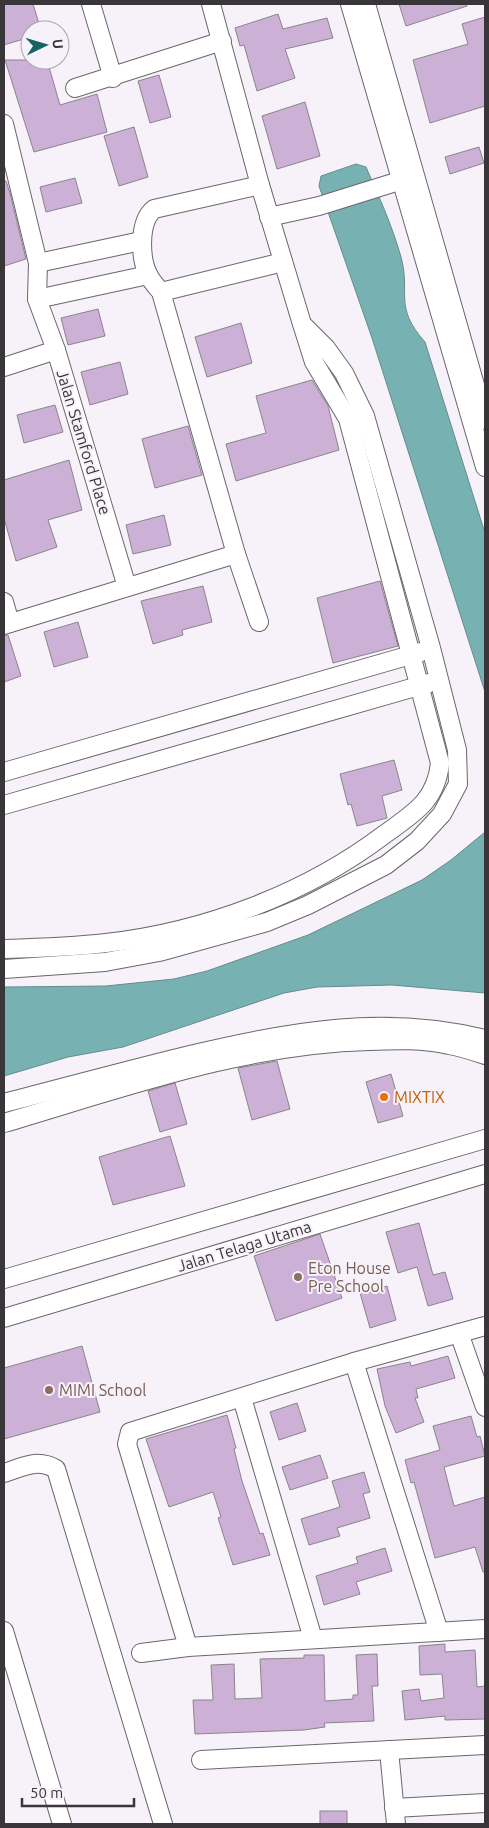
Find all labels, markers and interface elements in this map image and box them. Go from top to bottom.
north arrow [20,20,70,70]
text: U [50,38,66,49]
street label: Jalan Stamford Place [53,367,115,517]
place label: MIXTIX [394,1088,445,1106]
marker: MIXTIX [378,1091,390,1103]
street label: Jalan Telaga Utama [175,1217,313,1275]
place label: Eton House Pre School [308,1259,391,1295]
marker: Eton House Pre School [292,1271,304,1283]
place label: MIMI School [59,1381,147,1399]
marker: MIMI School [43,1384,55,1396]
scale bar [22,1776,135,1808]
text: 50 m [30,1784,63,1801]

